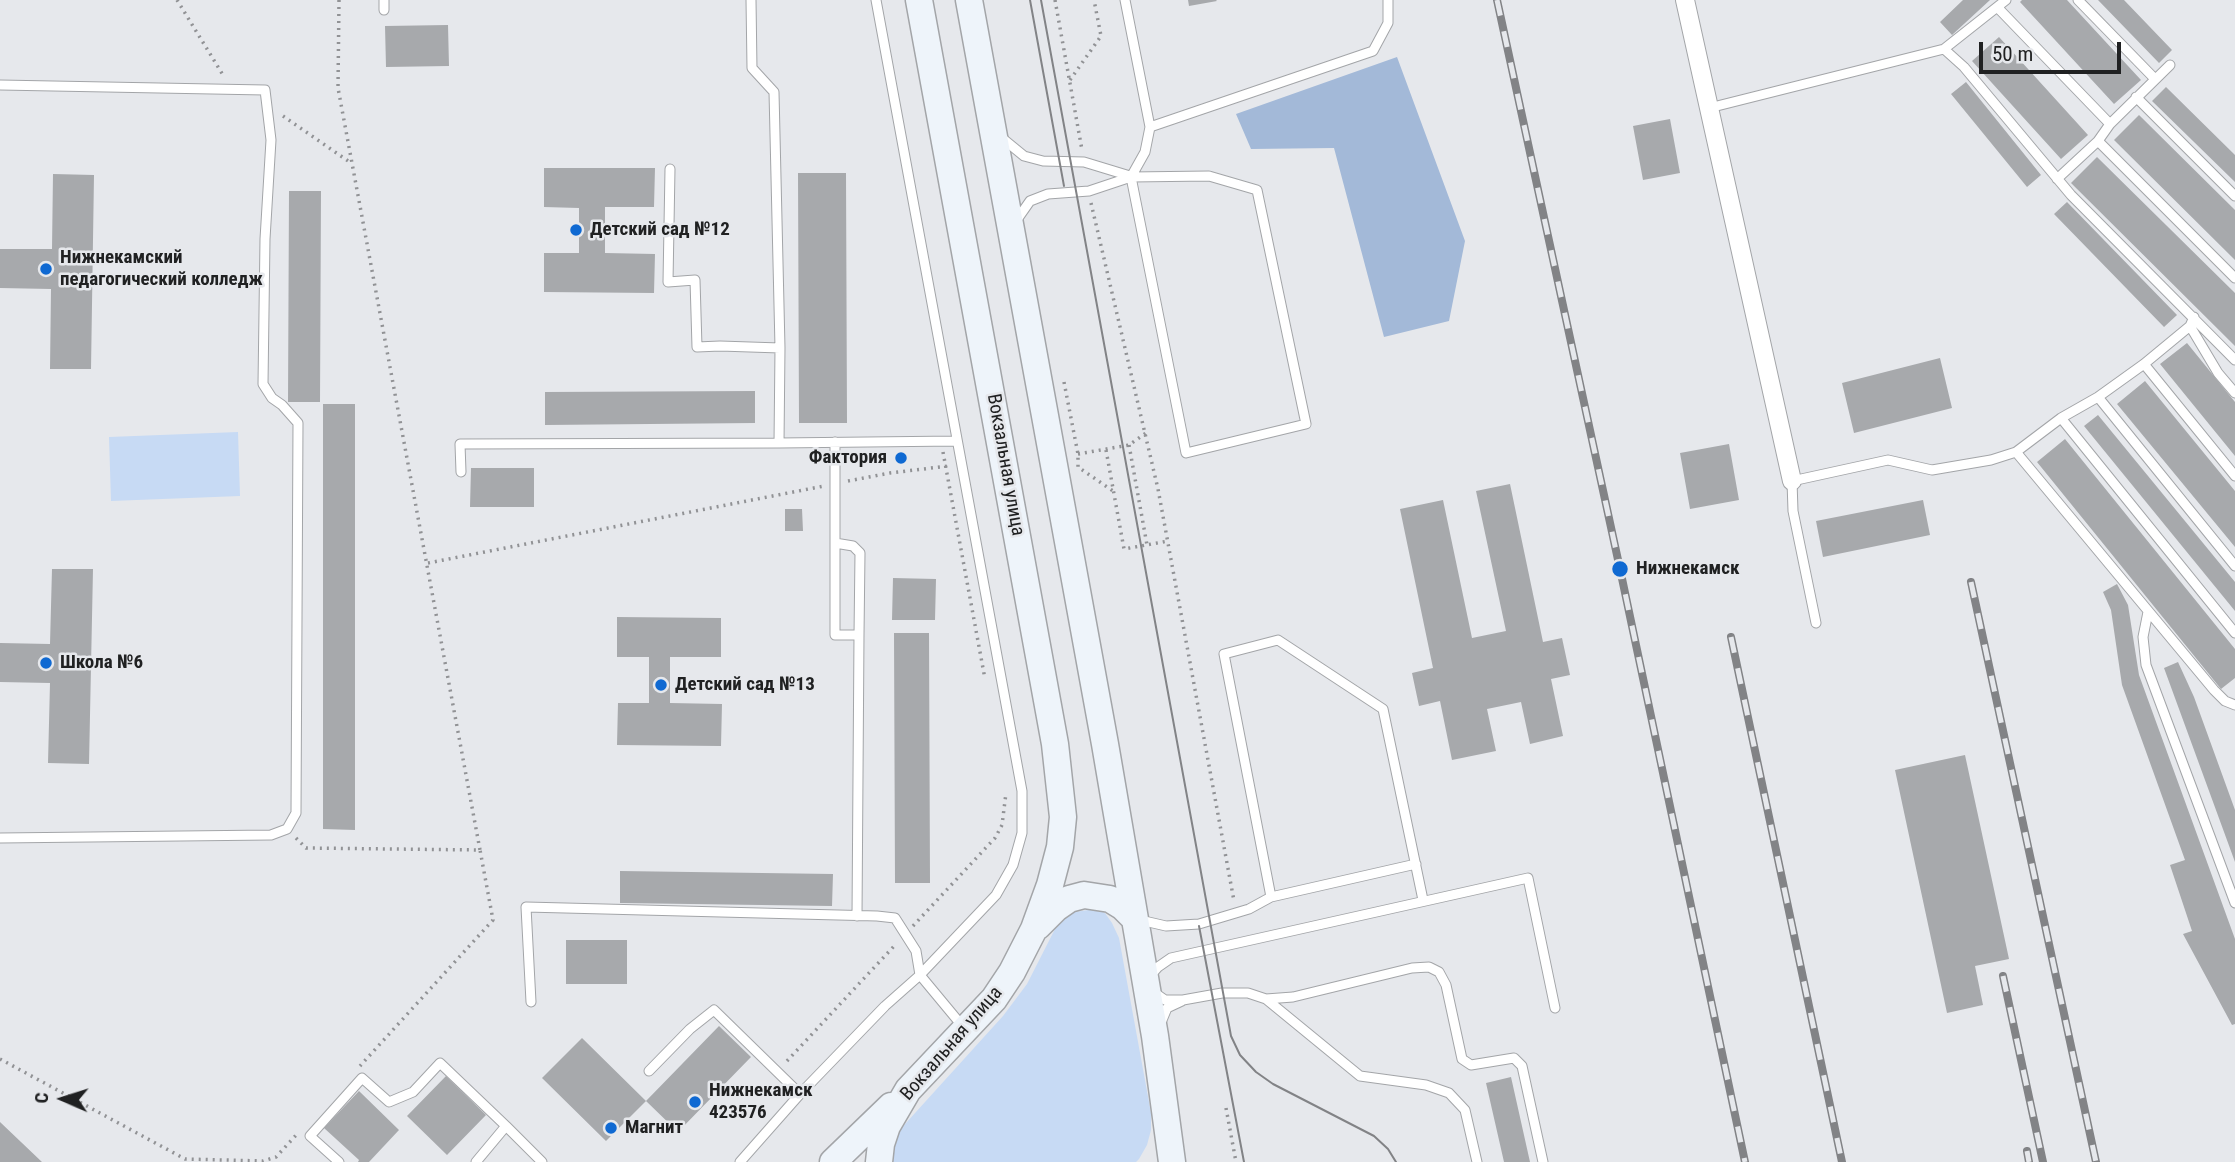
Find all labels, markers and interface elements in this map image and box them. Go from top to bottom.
scale bar [1983,28,2125,72]
text: 50 m [1992,42,2033,66]
place label: Детский сад №12 [590,219,730,241]
marker: Детский сад №12 [568,222,584,238]
place label: Нижнекамский педагогический колледж [60,247,263,291]
marker: Нижнекамский педагогический колледж [38,261,54,277]
street label: Вокзальная улица [981,392,1029,538]
place label: Фактория [809,447,887,469]
marker: Фактория [893,450,909,466]
place label: Нижнекамск [1636,558,1739,580]
marker: Нижнекамск [1610,559,1630,579]
place label: Школа №6 [60,652,143,674]
marker: Школа №6 [38,655,54,671]
place label: Детский сад №13 [675,674,815,696]
marker: Детский сад №13 [653,677,669,693]
street label: Вокзальная улица [896,982,1008,1106]
north arrow [28,1064,98,1134]
place label: Нижнекамск 423576 [709,1080,812,1124]
text: С [30,1092,53,1104]
marker: Нижнекамск 423576 [687,1094,703,1110]
place label: Магнит [625,1117,683,1139]
marker: Магнит [603,1120,619,1136]

